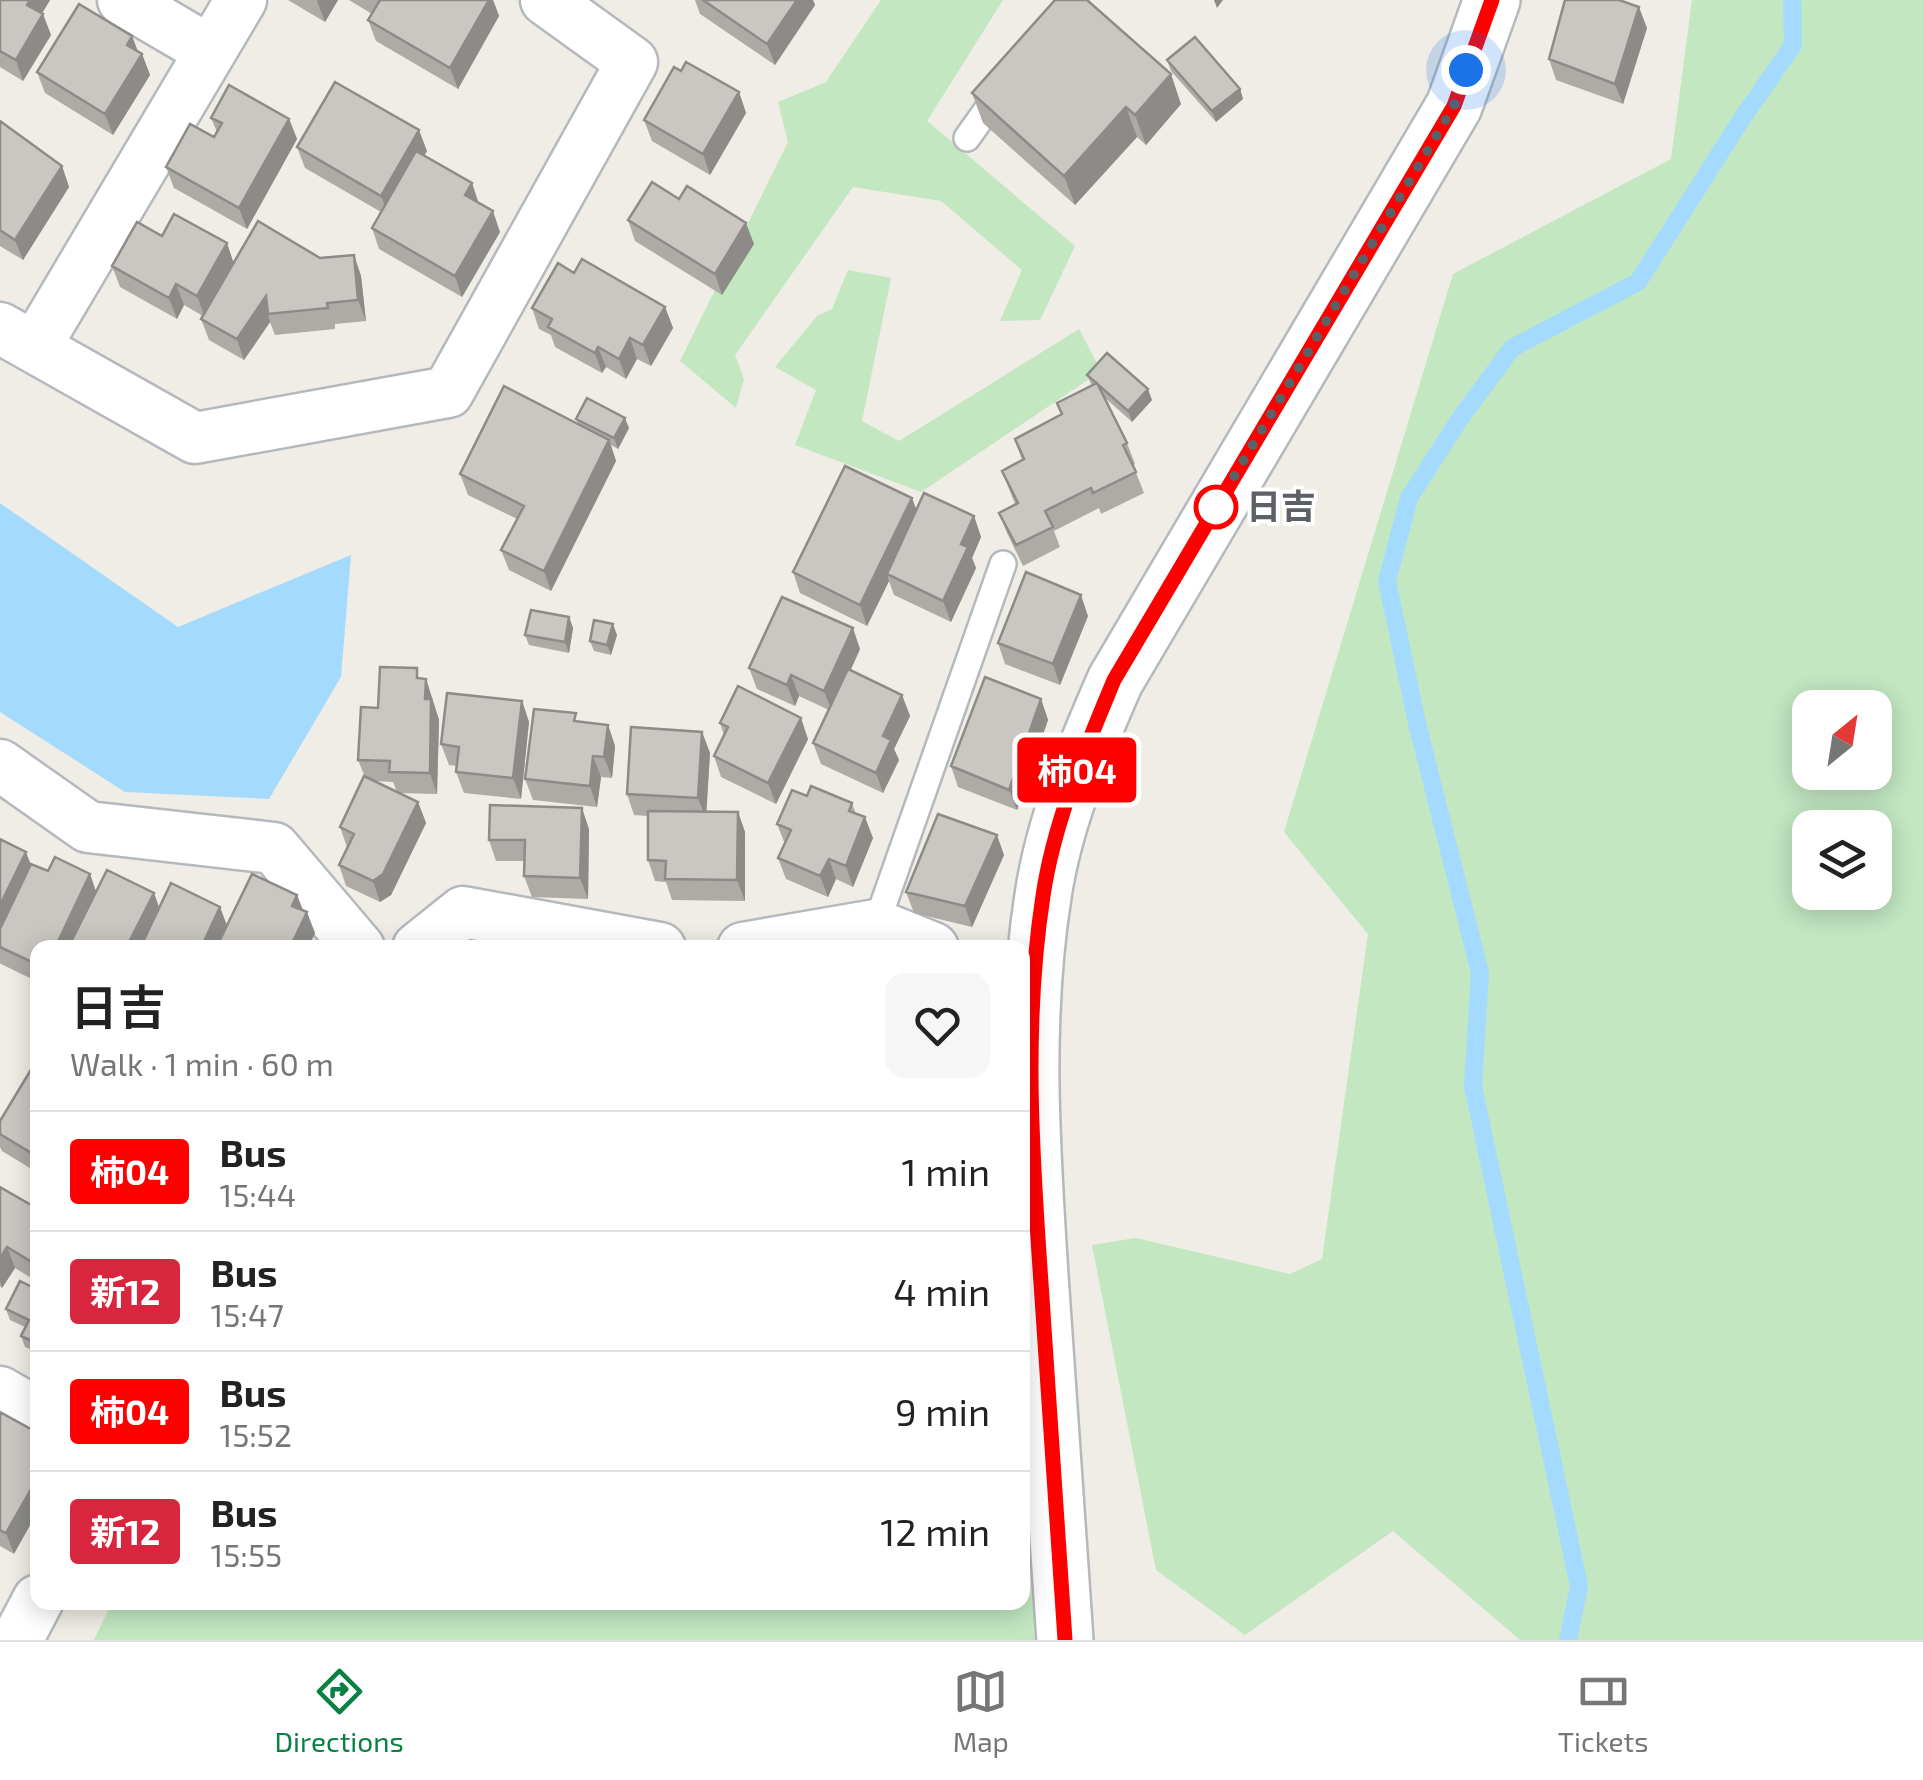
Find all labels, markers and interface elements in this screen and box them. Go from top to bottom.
your location [1441,45,1491,95]
place label: 日吉 [1246,484,1316,526]
marker: 日吉 [1195,486,1237,528]
north arrow [1792,690,1892,790]
map controls [1792,690,1892,910]
line badge: 柿04 [1020,738,1134,802]
text: 柿04 [1037,749,1117,791]
button: layers [1792,810,1892,910]
button: heart [885,973,990,1078]
text: 日吉 [70,977,166,1035]
text: Walk · 1 min · 60 m [70,1044,334,1082]
text: Bus [219,1129,286,1175]
text: 1 min [902,1148,990,1194]
text: 柿04 [90,1150,169,1192]
text: 15:44 [219,1175,296,1213]
text: Bus [210,1249,278,1295]
text: 4 min [893,1268,990,1314]
text: 新12 [90,1270,160,1312]
text: 15:47 [210,1295,284,1333]
text: Bus [219,1369,286,1415]
text: 9 min [895,1388,990,1434]
text: 柿04 [90,1390,169,1432]
text: 15:52 [219,1415,292,1453]
text: Bus [210,1489,278,1535]
text: 12 min [880,1508,990,1554]
text: 新12 [90,1510,160,1552]
text: 15:55 [210,1535,282,1573]
tab: Directions [275,1664,404,1758]
tab: Map [953,1664,1009,1758]
tab: Tickets [1558,1664,1648,1758]

